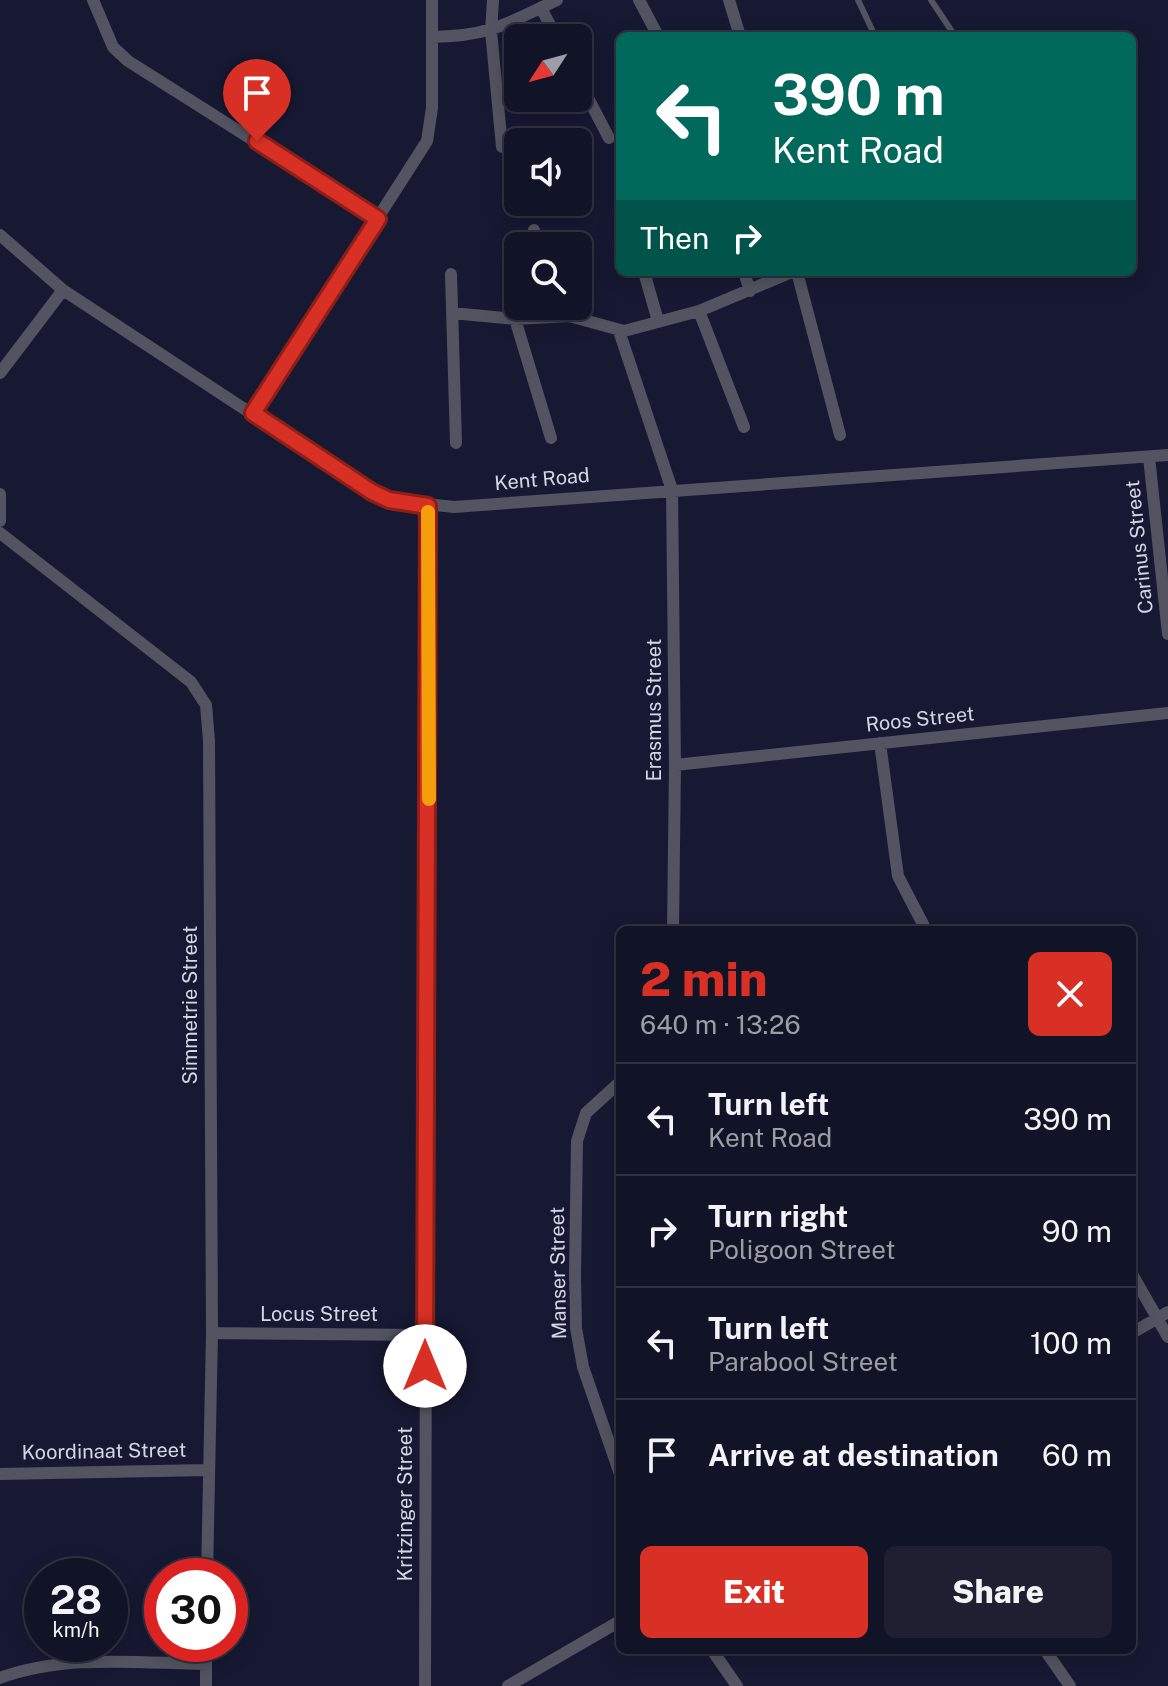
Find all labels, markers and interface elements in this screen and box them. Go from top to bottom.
north arrow [504,24,592,112]
map controls [504,24,592,320]
pin [223,59,291,141]
text: 390 m [772,62,945,128]
icon: left [640,64,744,168]
icon: arrive [235,71,279,115]
button: sound [504,128,592,216]
text: Kent Road [772,129,944,171]
icon: right [725,216,769,260]
text: Then [640,220,709,256]
button: search [504,232,592,320]
street label: Kent Road [493,463,591,495]
street label: Carinus Street [1120,479,1158,615]
street label: Erasmus Street [642,639,666,781]
street label: Roos Street [864,701,976,737]
street label: Simmetrie Street [178,926,202,1084]
text: 2 min [640,950,768,1007]
button: close [1028,952,1112,1036]
text: 640 m · 13:26 [640,1009,801,1040]
text: Turn left [708,1086,829,1122]
icon: left [640,1097,684,1141]
text: 390 m [1023,1101,1112,1137]
text: Kent Road [708,1122,832,1153]
text: Turn right [708,1198,848,1234]
street label: Manser Street [545,1206,571,1340]
icon: right [640,1209,684,1253]
text: 90 m [1042,1213,1112,1249]
text: Poligoon Street [708,1234,896,1265]
street label: Locus Street [260,1302,378,1326]
text: Turn left [708,1310,829,1346]
icon: left [640,1321,684,1365]
position arrow [383,1324,467,1408]
text: 100 m [1030,1325,1112,1361]
text: Parabool Street [708,1346,898,1377]
street label: Kritzinger Street [393,1427,417,1581]
icon: arrive [640,1433,684,1477]
text: Arrive at destination [708,1437,999,1473]
text: 60 m [1042,1437,1112,1473]
street label: Koordinaat Street [21,1438,187,1464]
button: Exit [640,1546,868,1638]
button: Share [884,1546,1112,1638]
speed limit sign: 30 [144,1558,248,1662]
text: 28 [50,1576,102,1623]
text: km/h [52,1618,100,1642]

